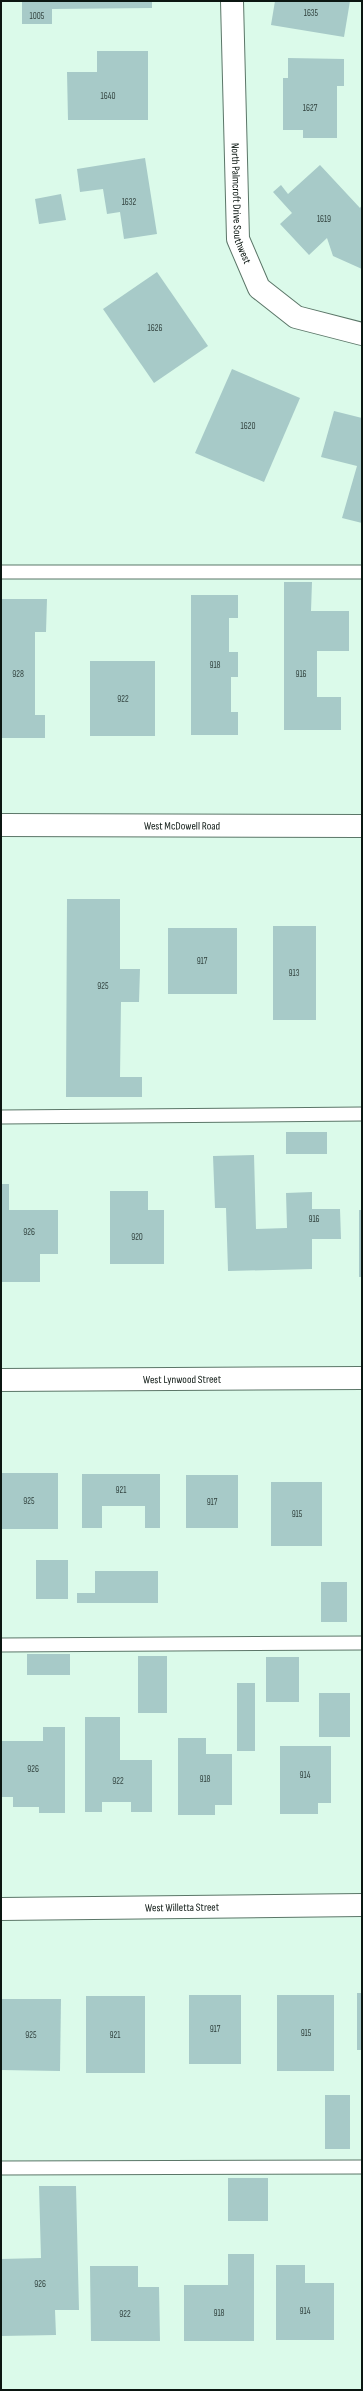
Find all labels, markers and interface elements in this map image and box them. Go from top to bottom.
house number: 1635 [304,8,319,19]
house number: 1005 [30,11,45,22]
house number: 1640 [100,91,116,102]
house number: 1627 [303,103,318,114]
street label: North Palmcroft Drive Southwest [229,143,254,266]
house number: 1632 [122,197,137,208]
house number: 1619 [317,214,331,225]
house number: 1626 [148,323,162,334]
house number: 1620 [241,421,255,432]
house number: 918 [209,660,221,671]
house number: 928 [12,669,24,680]
house number: 916 [295,669,307,680]
house number: 922 [117,694,129,705]
street label: West McDowell Road [144,819,221,832]
house number: 917 [197,956,208,967]
house number: 913 [289,968,300,979]
house number: 925 [97,981,109,992]
house number: 916 [308,1214,320,1225]
house number: 926 [23,1227,35,1238]
house number: 920 [131,1232,143,1243]
street label: West Lynwood Street [143,1372,222,1386]
house number: 921 [116,1485,127,1496]
house number: 925 [23,1496,35,1507]
house number: 917 [207,1497,218,1508]
house number: 915 [292,1509,303,1520]
house number: 926 [27,1764,39,1775]
house number: 914 [300,1770,311,1781]
house number: 918 [199,1774,211,1785]
house number: 922 [112,1776,124,1787]
street label: West Willetta Street [145,1900,220,1914]
house number: 917 [210,2024,221,2035]
house number: 915 [301,2028,312,2039]
house number: 925 [25,2030,37,2041]
house number: 921 [110,2030,121,2041]
house number: 926 [34,2279,46,2290]
house number: 914 [300,2306,311,2317]
house number: 918 [213,2308,225,2319]
house number: 922 [119,2309,131,2320]

